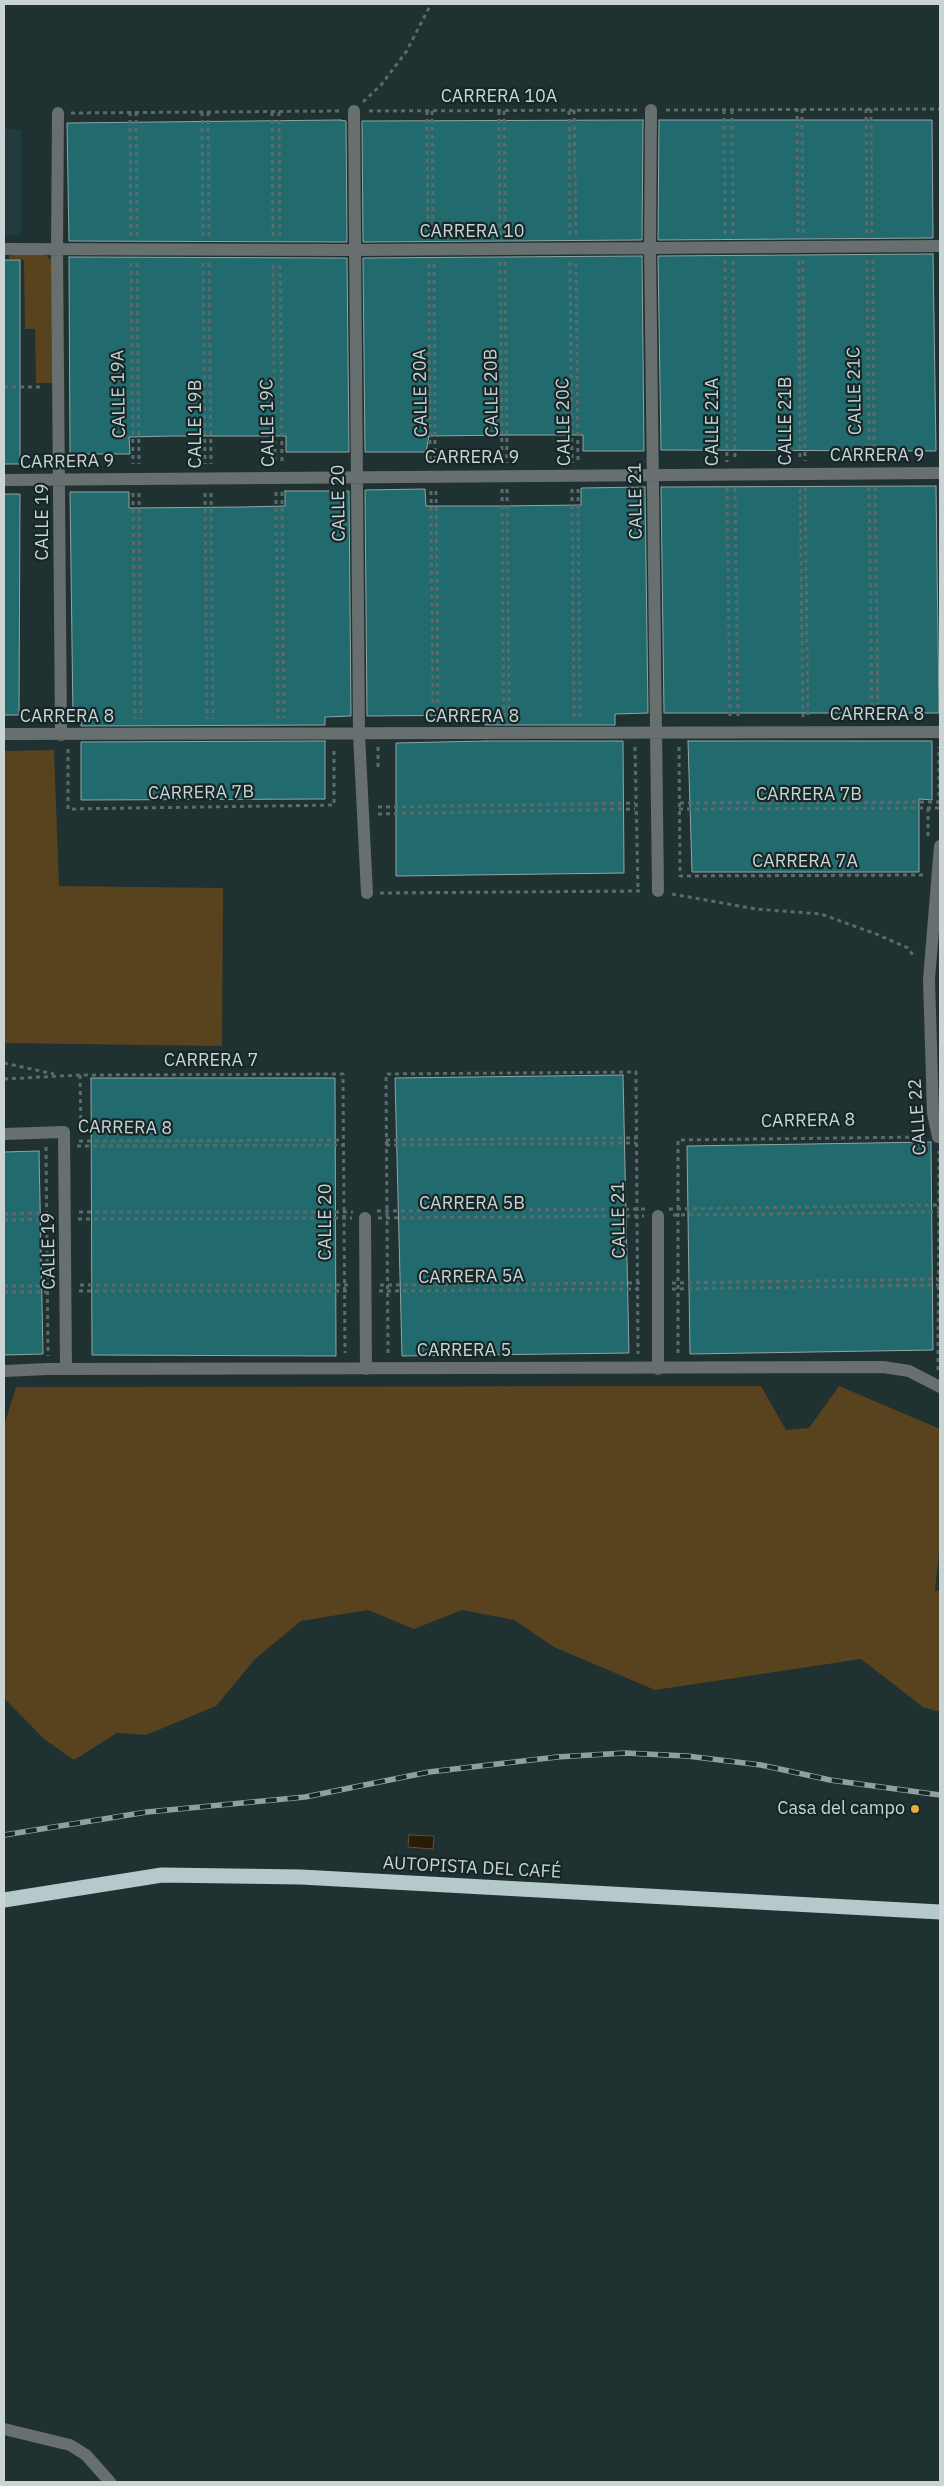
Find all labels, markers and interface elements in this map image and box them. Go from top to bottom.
street label: CARRERA 10A [441,86,557,108]
street label: CARRERA 10 [419,221,525,243]
street label: CALLE 21C [843,347,867,435]
street label: CALLE 20B [480,348,504,438]
street label: CALLE 20A [409,349,433,437]
street label: CALLE 19A [107,350,131,438]
street label: CALLE 21B [775,377,797,465]
street label: CALLE 20C [552,378,576,466]
street label: CALLE 21A [702,378,724,466]
street label: CALLE 19C [256,379,280,467]
street label: CALLE 19B [185,380,207,468]
street label: CARRERA 9 [830,445,924,467]
street label: CARRERA 9 [425,447,519,469]
street label: CARRERA 9 [20,450,114,474]
street label: CALLE 21 [625,462,647,540]
street label: CALLE 20 [328,464,350,542]
street label: CALLE 19 [32,483,54,561]
street label: CARRERA 8 [830,704,924,726]
street label: CARRERA 8 [20,706,114,728]
street label: CARRERA 8 [425,706,519,728]
street label: CARRERA 7B [148,781,254,805]
street label: CARRERA 7B [756,784,862,806]
street label: CARRERA 7A [752,851,858,873]
street label: CARRERA 7 [164,1050,258,1072]
street label: CALLE 22 [905,1078,931,1156]
street label: CARRERA 8 [761,1109,855,1133]
street label: CARRERA 8 [78,1116,172,1140]
street label: CALLE 21 [608,1181,630,1259]
street label: CALLE 20 [315,1183,337,1261]
street label: CARRERA 5B [419,1193,525,1215]
street label: CALLE 19 [38,1212,60,1290]
street label: CARRERA 5A [418,1265,524,1289]
street label: CARRERA 5 [417,1340,511,1362]
place label: Casa del campo [777,1798,905,1820]
marker: Casa del campo [909,1803,921,1815]
street label: AUTOPISTA DEL CAFÉ [382,1853,562,1883]

